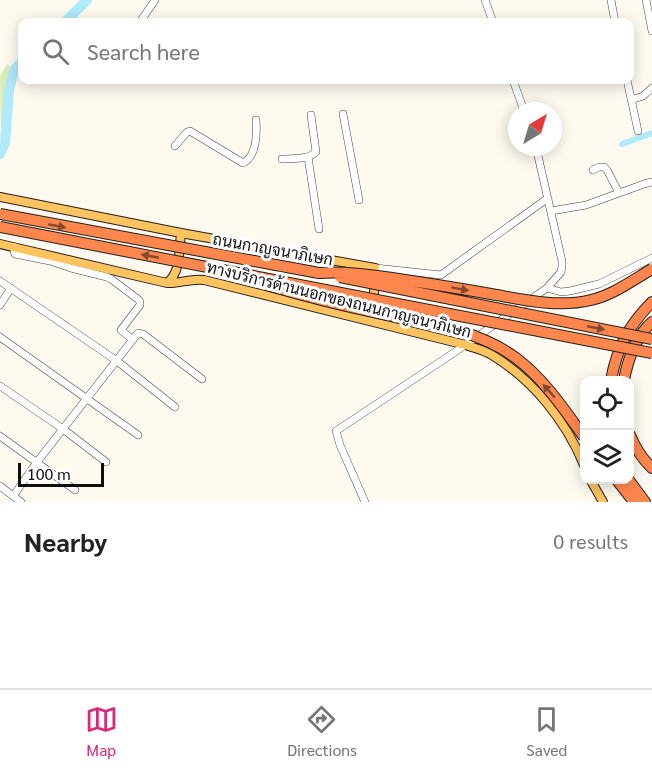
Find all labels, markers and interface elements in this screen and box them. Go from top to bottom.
search box [18,18,634,84]
icon: search [39,35,72,68]
text: Search here [87,37,200,65]
north arrow [508,102,562,156]
one-way arrow [48,221,67,231]
street label: ถนนกาญจนาภิเษก [211,228,335,269]
one-way arrow [140,251,159,260]
street label: ทางบริการด้านนอกของถนนกาญจนาภิเษก [204,255,474,342]
one-way arrow [451,284,470,293]
one-way arrow [586,324,605,333]
map controls [580,376,634,484]
button: locate [580,376,634,430]
one-way arrow [542,383,556,398]
button: layers [580,430,634,484]
scale bar [18,460,104,487]
text: 100 m [27,463,71,484]
text: Nearby [24,524,107,558]
text: 0 results [553,528,628,554]
tab: Map [85,703,118,760]
tab: Directions [287,703,357,760]
tab: Saved [526,703,567,760]

